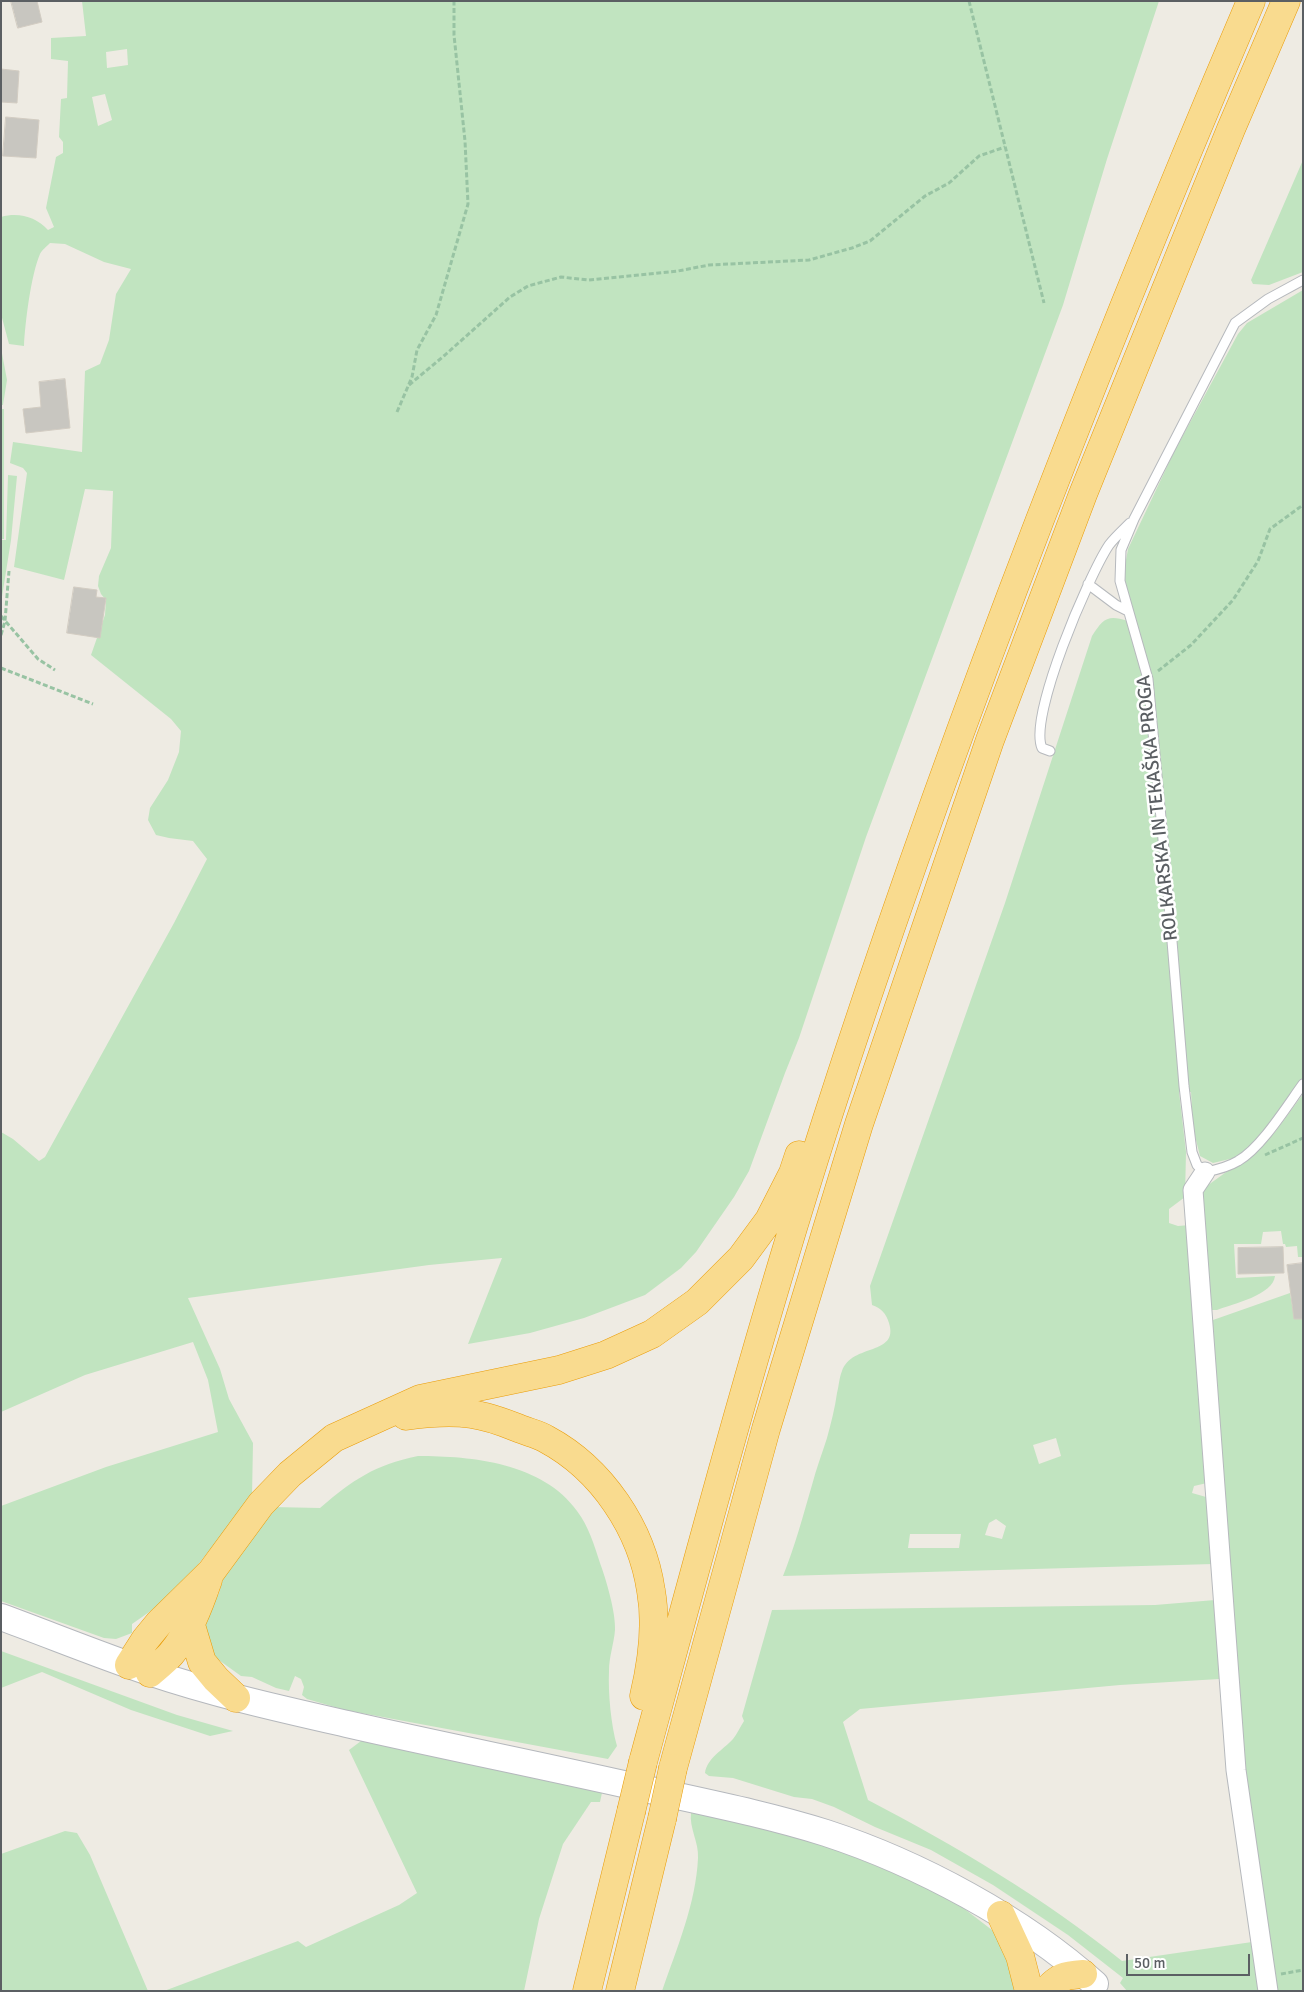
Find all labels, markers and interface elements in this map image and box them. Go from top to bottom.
street label: ROLKARSKA IN TEKAŠKA PROGA [1133,674,1183,942]
scale bar [1129,1944,1253,1976]
text: 50 m [1134,1954,1165,1972]

